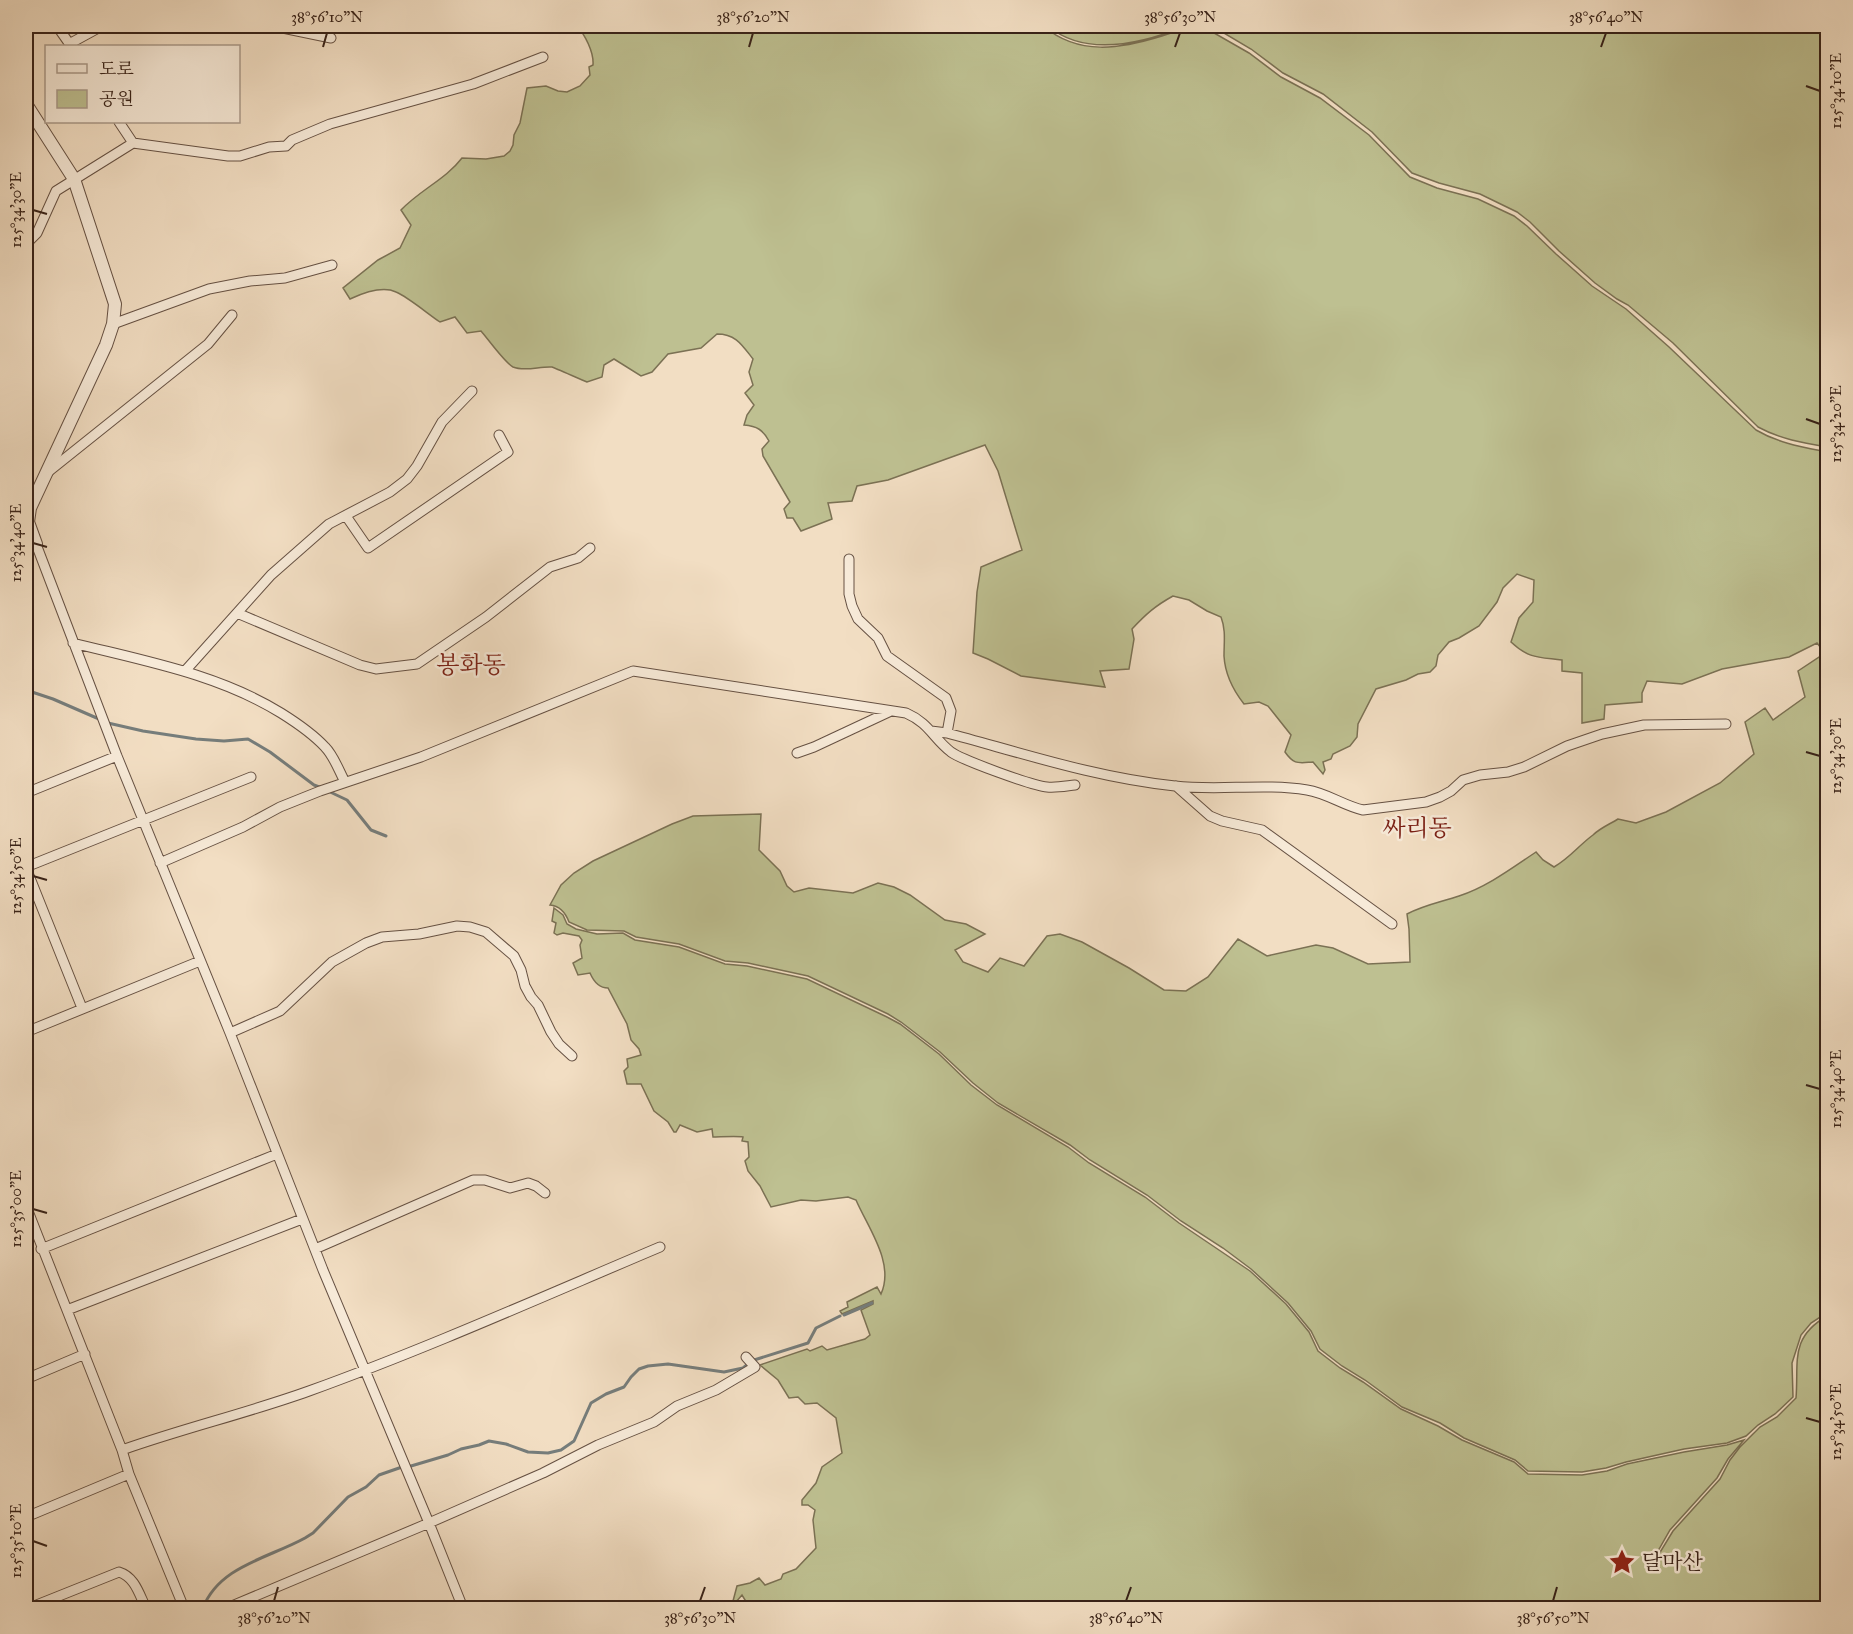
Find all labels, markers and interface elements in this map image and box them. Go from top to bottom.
text: 38°56'10"N [291,8,363,26]
text: 38°56'20"N [716,8,790,26]
text: 38°56'30"N [1144,8,1216,26]
text: 38°56'40"N [1569,8,1644,26]
legend [45,45,240,123]
text: 125°34'10"E [1827,53,1845,129]
text: 도로 [99,58,134,80]
text: 공원 [99,88,134,110]
text: 125°34'30"E [7,172,25,248]
text: 125°34'20"E [1827,385,1845,463]
text: 125°34'40"E [7,503,25,582]
district label: 봉화동 [436,650,506,680]
text: 125°34'30"E [1827,718,1845,794]
district label: 싸리동 [1382,813,1452,843]
text: 125°34'50"E [7,837,25,915]
text: 125°34'40"E [1827,1049,1845,1128]
text: 125°35'00"E [7,1170,25,1248]
text: 125°34'50"E [1827,1383,1845,1461]
text: 125°35'10"E [7,1503,25,1578]
place icon: 달마산 [1607,1547,1637,1577]
place label: 달마산 [1642,1549,1704,1575]
text: 38°56'20"N [237,1609,311,1627]
text: 38°56'30"N [664,1609,736,1627]
text: 38°56'40"N [1089,1609,1164,1627]
text: 38°56'50"N [1516,1609,1590,1627]

